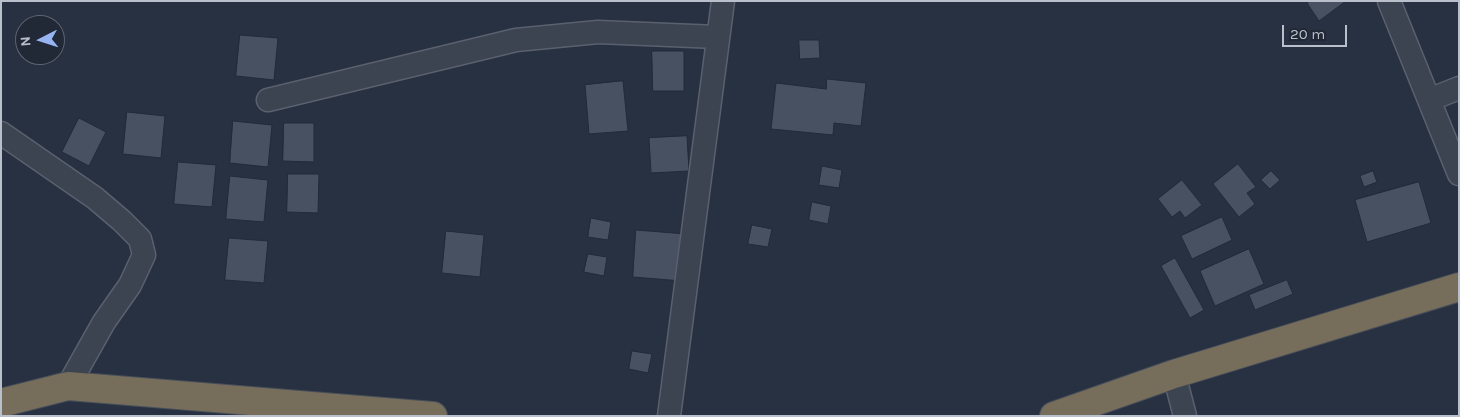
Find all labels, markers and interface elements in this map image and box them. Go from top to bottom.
north arrow [15,15,65,65]
scale bar [1285,15,1350,47]
text: 20 m [1290,25,1325,43]
text: N [17,36,34,47]

